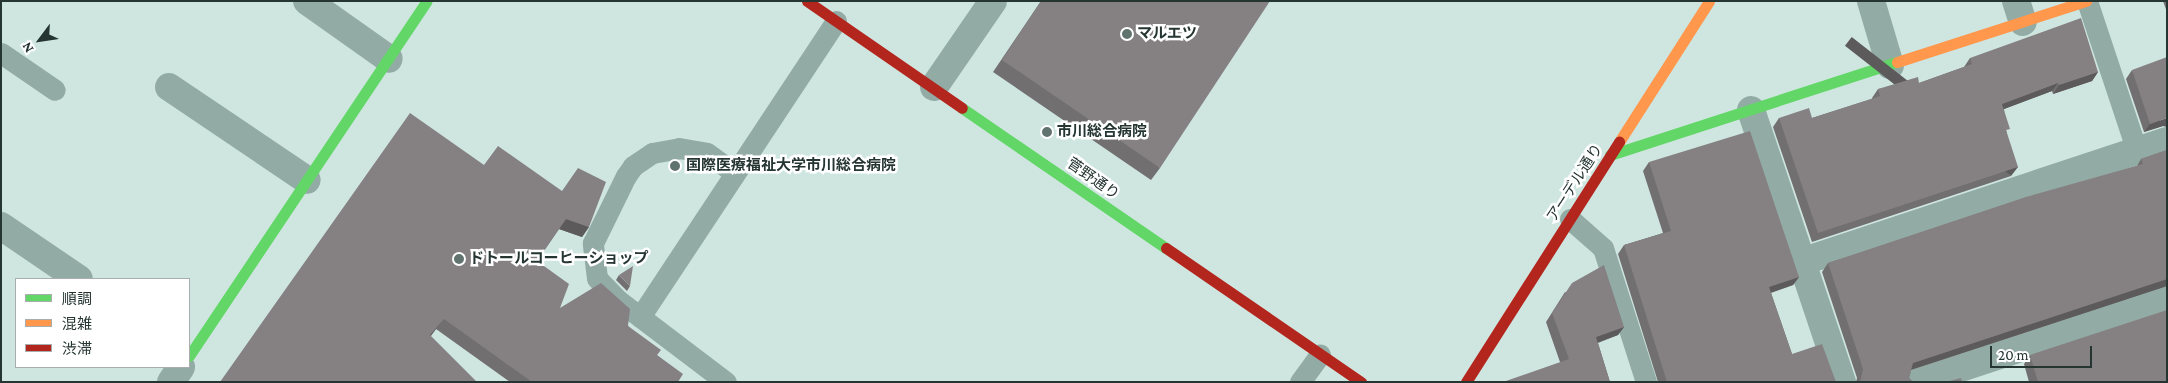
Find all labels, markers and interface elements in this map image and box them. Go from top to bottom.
north arrow [15,15,65,65]
place label: マルエツ [1137,25,1197,43]
marker: マルエツ [1121,28,1133,40]
text: N [18,40,36,56]
place label: 市川総合病院 [1057,123,1147,141]
marker: 市川総合病院 [1041,126,1053,138]
street label: アーデル通り [1543,141,1607,225]
street label: 菅野通り [1063,154,1123,204]
place label: 国際医療福祉大学市川総合病院 [686,157,896,175]
marker: 国際医療福祉大学市川総合病院 [668,159,682,173]
place label: ドトールコーヒーショップ [469,250,649,268]
marker: ドトールコーヒーショップ [453,253,465,265]
legend [15,278,190,368]
text: 順調 [62,291,92,307]
text: 混雑 [62,316,92,332]
scale bar [1993,336,2096,368]
text: 渋滞 [62,341,92,357]
text: 20 m [1998,347,2029,363]

